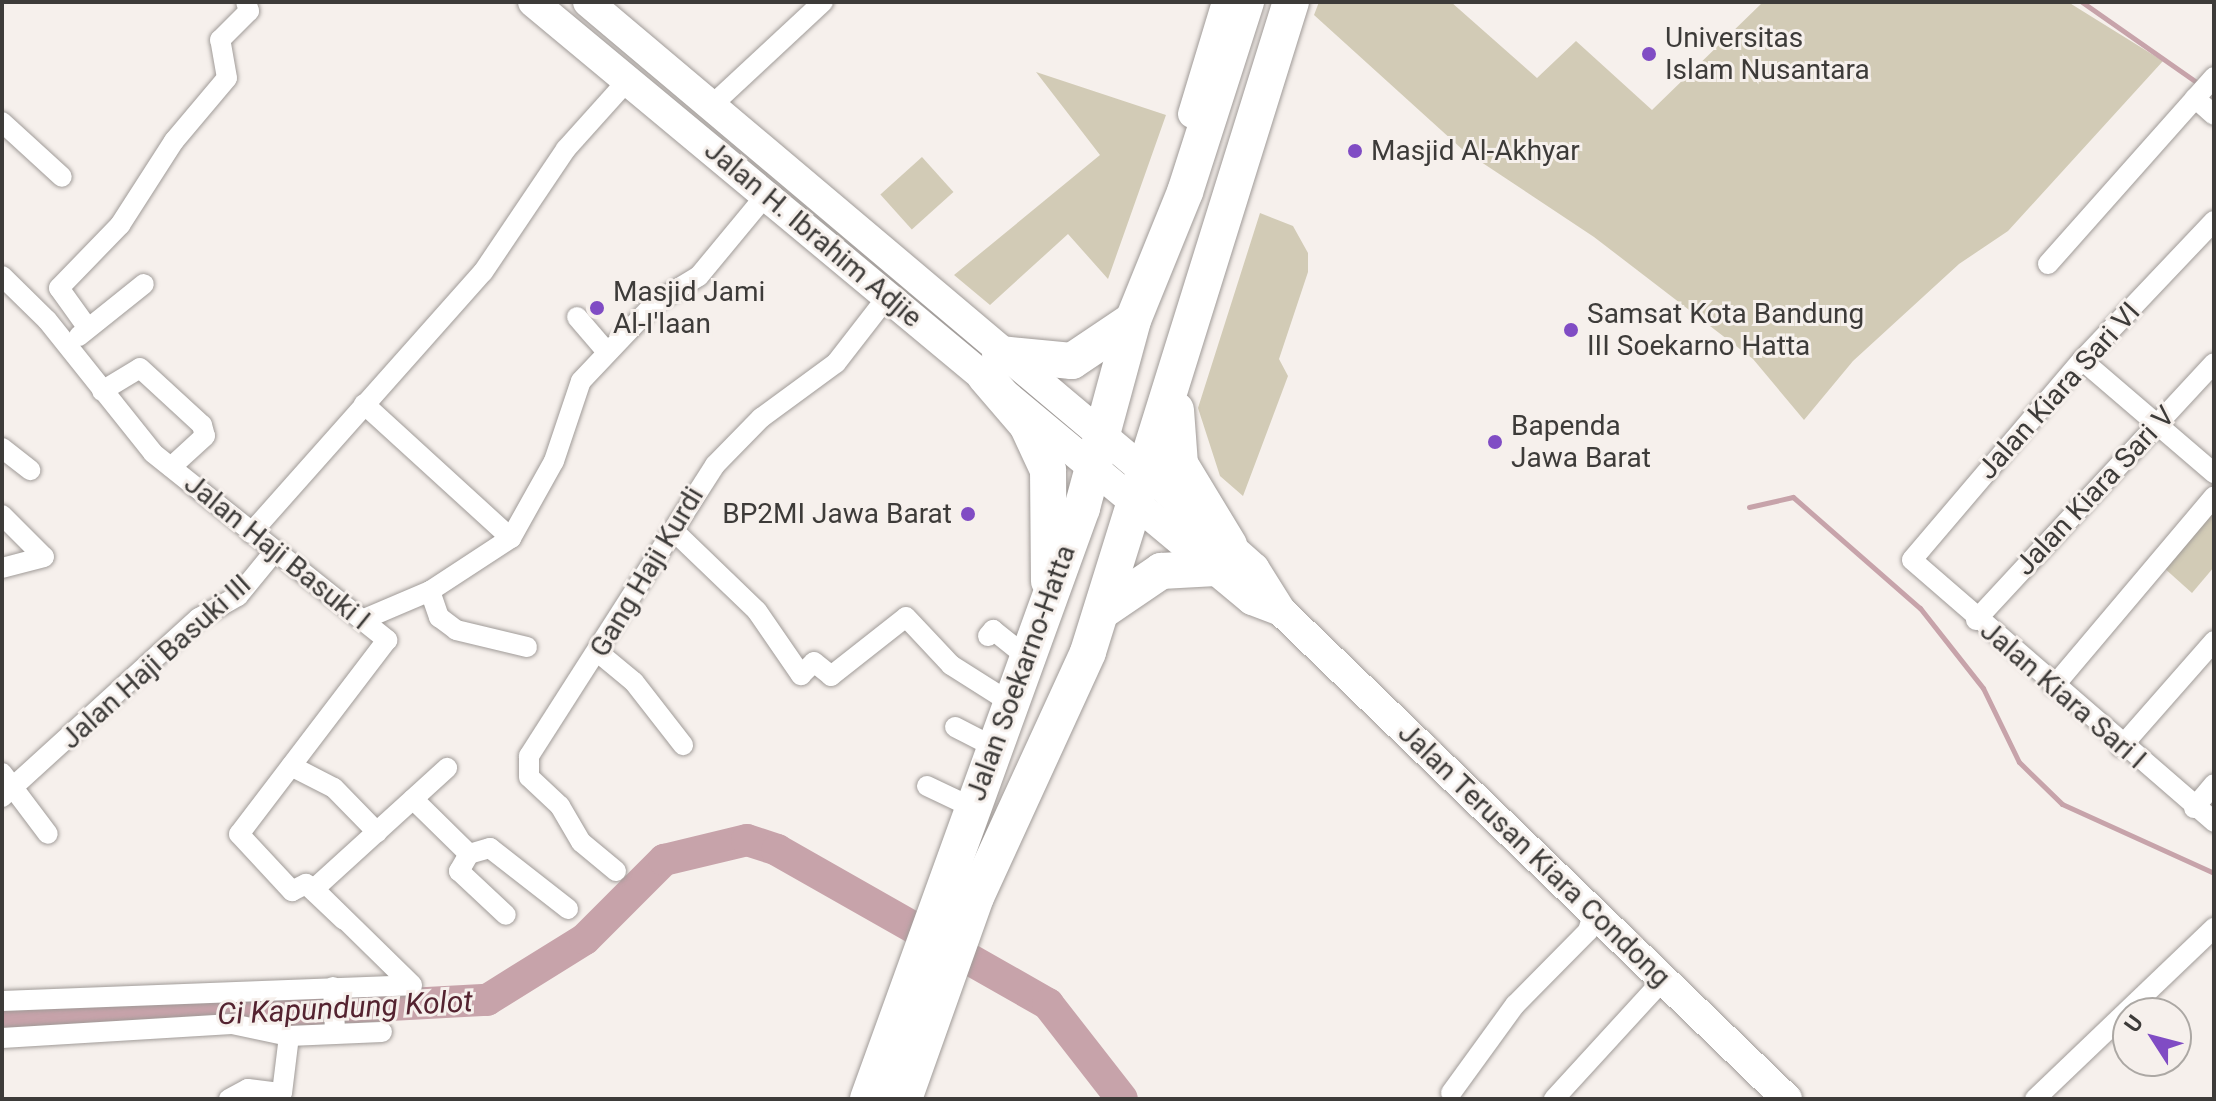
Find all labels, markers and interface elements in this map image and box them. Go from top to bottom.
place label: Universitas Islam Nusantara [1665,21,1870,87]
marker: Universitas Islam Nusantara [1640,45,1658,63]
street label: Jalan H. Ibrahim Adjie [698,133,928,335]
place label: Masjid Al-Akhyar [1371,134,1580,168]
marker: Masjid Al-Akhyar [1346,142,1364,160]
place label: Masjid Jami Al-I'laan [613,275,765,341]
street label: Jalan Kiara Sari VI [1971,296,2147,486]
place label: Samsat Kota Bandung III Soekarno Hatta [1587,297,1864,363]
marker: Masjid Jami Al-I'laan [588,299,606,317]
marker: Samsat Kota Bandung III Soekarno Hatta [1562,321,1580,339]
street label: Jalan Kiara Sari V [2008,400,2182,582]
place label: Bapenda Jawa Barat [1511,409,1651,475]
marker: Bapenda Jawa Barat [1486,433,1504,451]
street label: Jalan Haji Basuki I [177,467,377,637]
street label: Gang Haji Kurdi [583,481,711,663]
place label: BP2MI Jawa Barat [722,497,952,531]
marker: BP2MI Jawa Barat [959,505,977,523]
street label: Jalan Soekarno-Hatta [959,541,1083,805]
street label: Jalan Haji Basuki III [54,568,258,756]
street label: Jalan Kiara Sari I [1973,614,2153,776]
street label: Jalan Terusan Kiara Condong [1391,716,1677,994]
water label: Ci Kapundung Kolot [216,983,474,1033]
north arrow [2112,997,2192,1077]
text: U [2119,1011,2148,1037]

